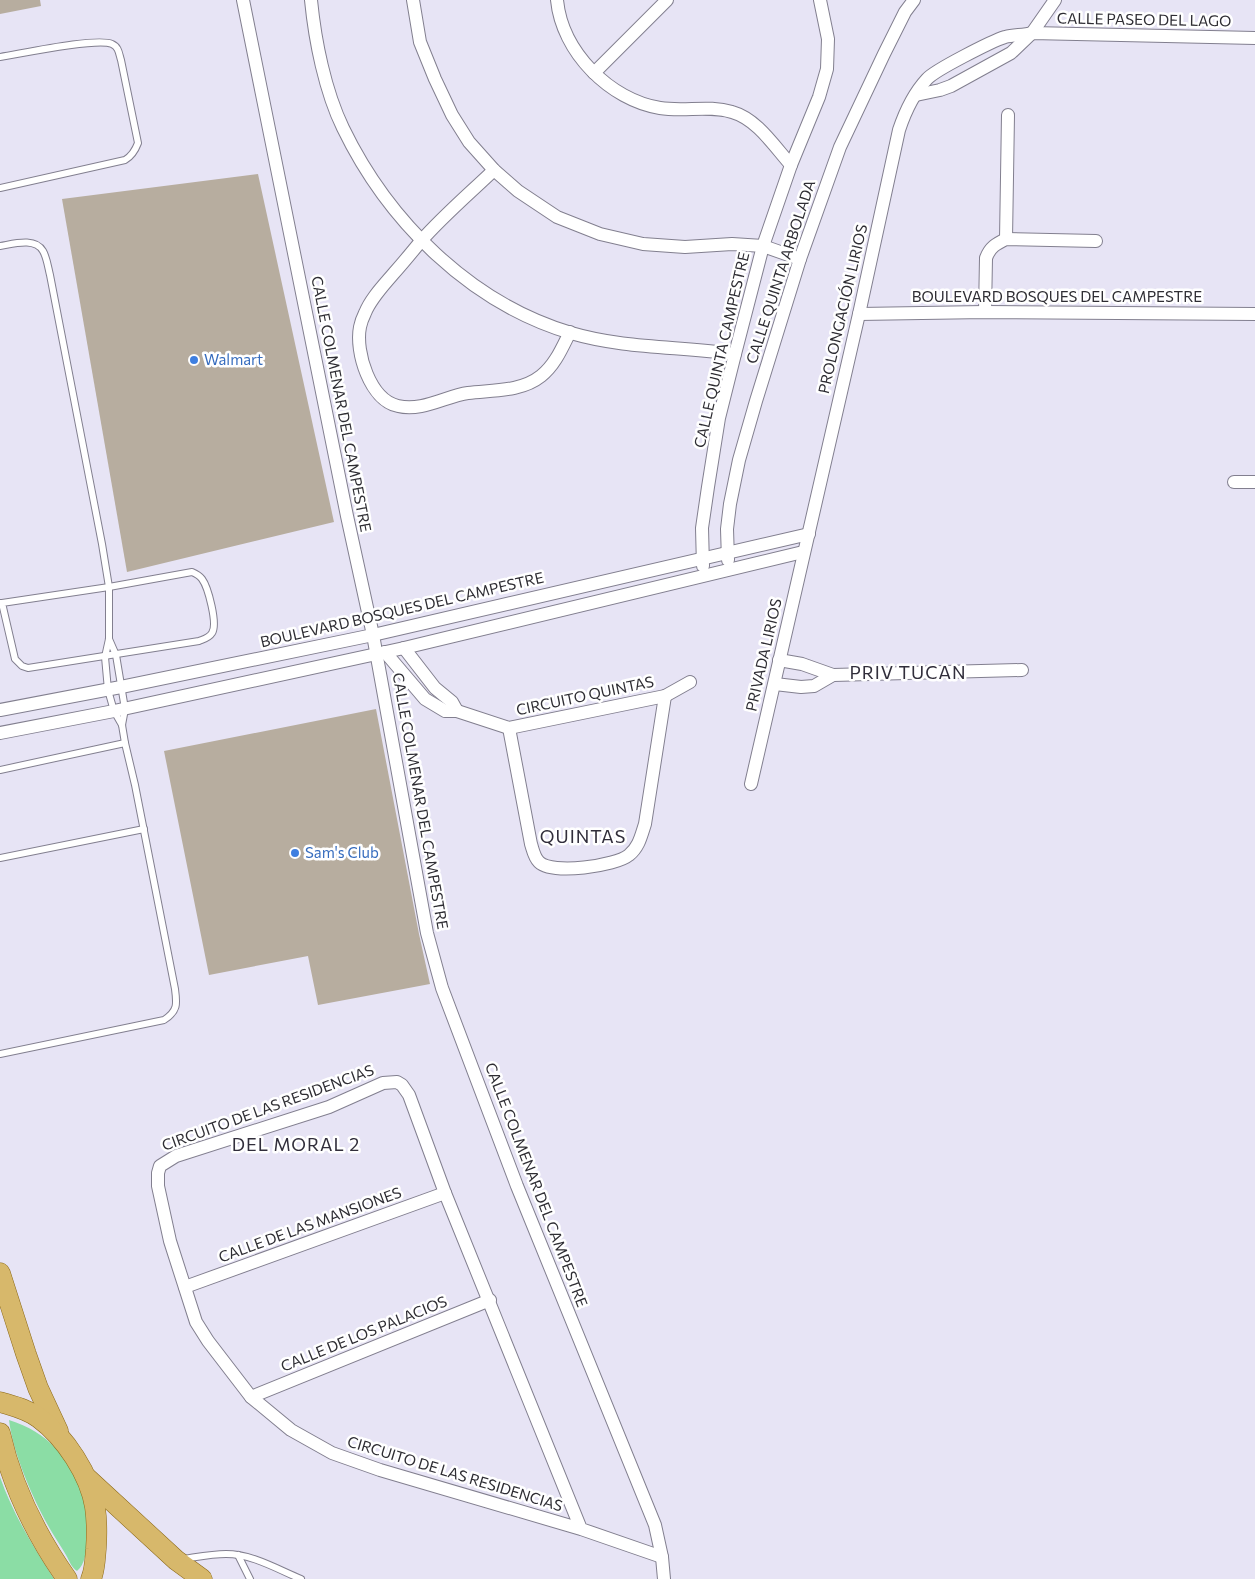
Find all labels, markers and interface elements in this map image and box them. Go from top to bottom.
street label: CALLE PASEO DEL LAGO [1057,8,1231,30]
street label: CALLE QUINTA ARBOLADA [742,178,818,366]
street label: PROLONGACIÓN LIRIOS [813,222,870,395]
street label: CALLE QUINTA CAMPESTRE [690,250,752,449]
street label: CALLE COLMENAR DEL CAMPESTRE [308,274,376,533]
street label: BOULEVARD BOSQUES DEL CAMPESTRE [912,287,1202,305]
place label: Walmart [204,350,263,368]
marker: Walmart [188,354,200,366]
street label: BOULEVARD BOSQUES DEL CAMPESTRE [258,568,545,650]
street label: PRIVADA LIRIOS [741,596,785,713]
district label: PRIV TUCAN [849,661,967,683]
street label: CALLE COLMENAR DEL CAMPESTRE [390,671,452,931]
street label: CIRCUITO QUINTAS [514,672,655,718]
district label: QUINTAS [540,825,626,847]
place label: Sam's Club [305,843,379,861]
marker: Sam's Club [289,847,301,859]
street label: CIRCUITO DE LAS RESIDENCIAS [159,1060,376,1154]
street label: CALLE COLMENAR DEL CAMPESTRE [482,1060,592,1310]
district label: DEL MORAL 2 [232,1133,360,1155]
street label: CALLE DE LAS MANSIONES [216,1182,404,1266]
street label: CALLE DE LOS PALACIOS [278,1291,450,1375]
street label: CIRCUITO DE LAS RESIDENCIAS [345,1432,565,1514]

